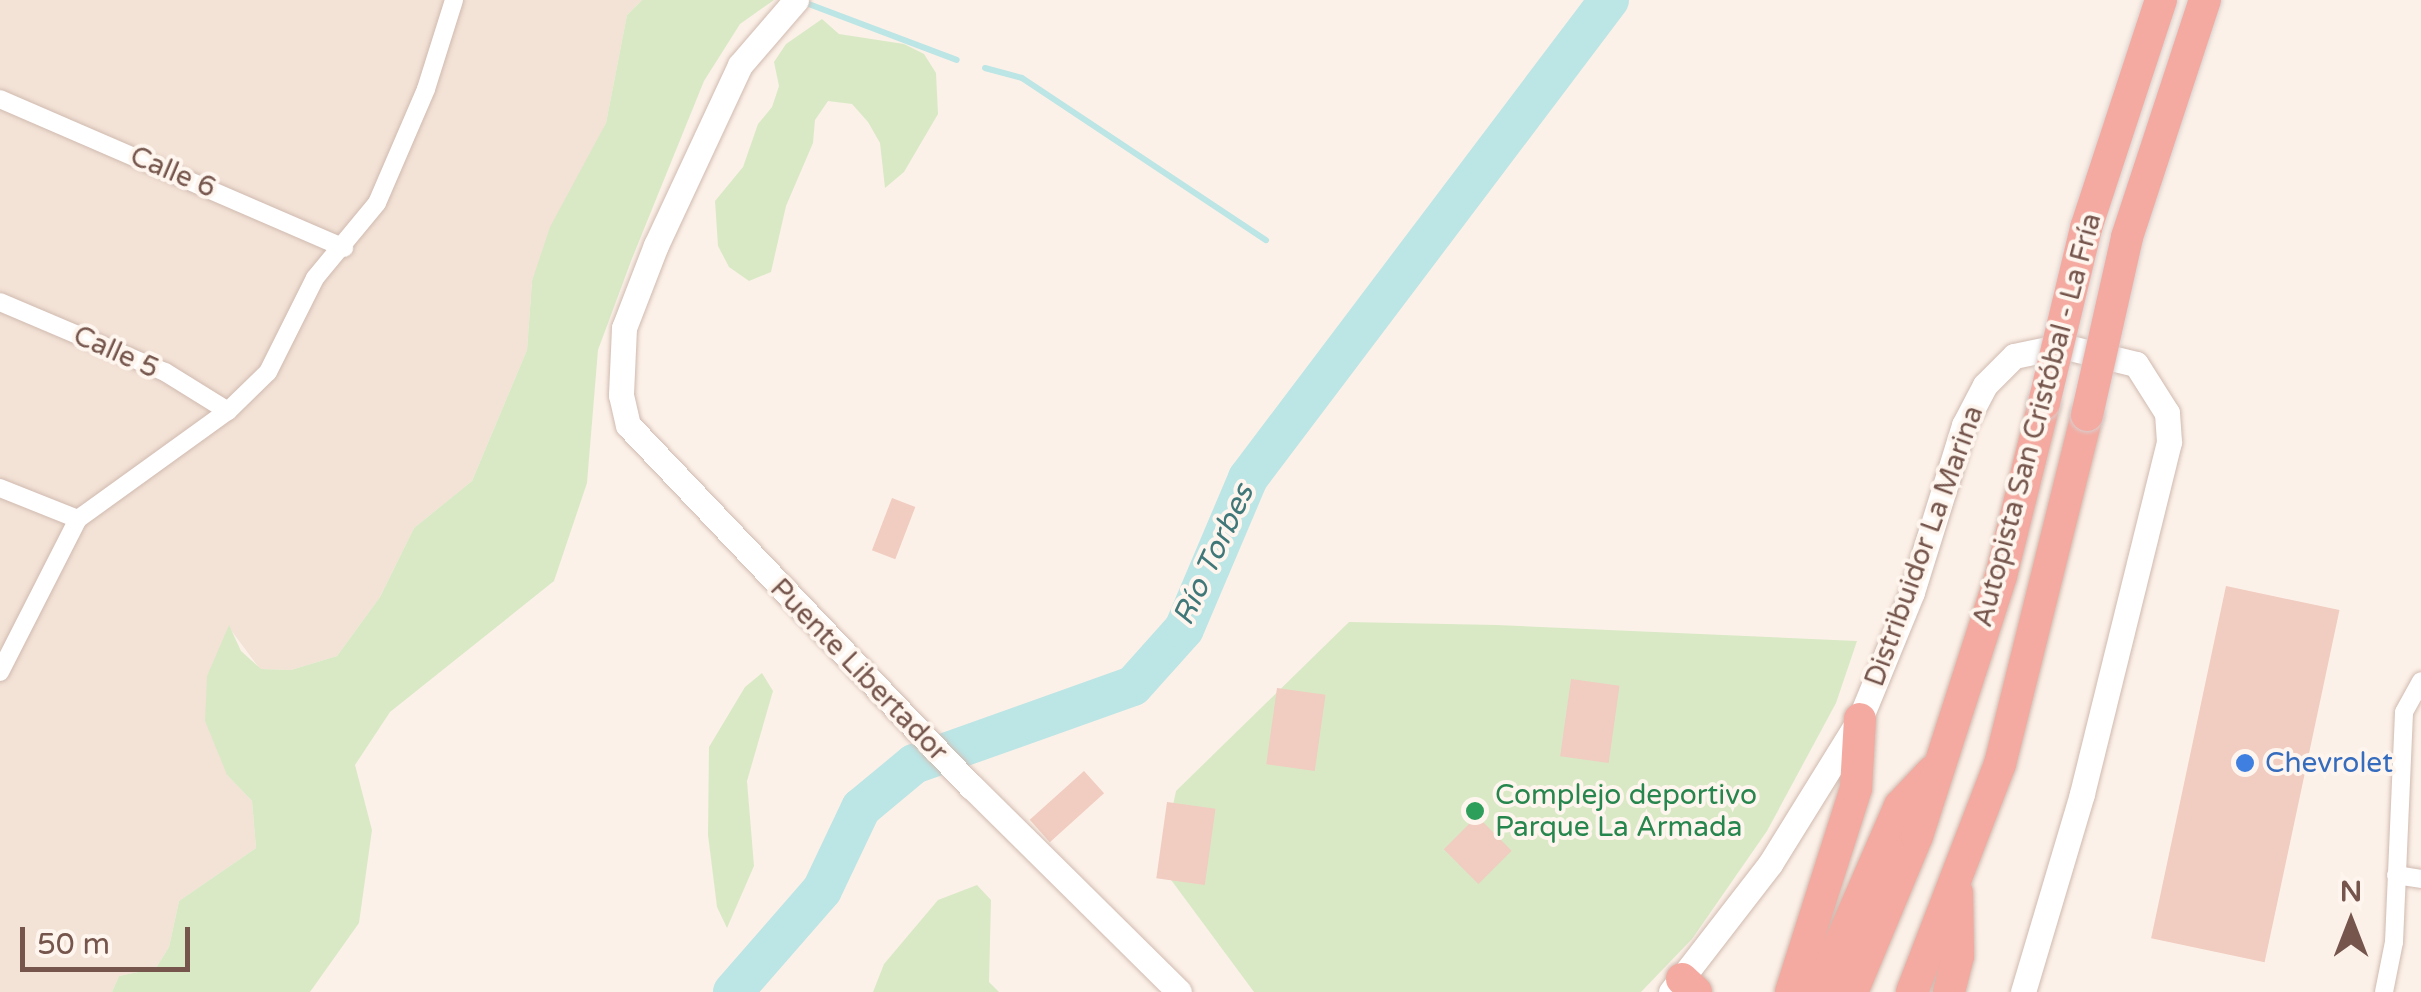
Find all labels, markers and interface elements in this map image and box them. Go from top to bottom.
street label: Calle 6 [125,139,221,205]
street label: Autopista San Cristóbal - La Fría [1966,209,2108,631]
street label: Calle 5 [68,318,164,386]
street label: Distribuidor La Marina [1858,401,1990,691]
water label: Río Torbes [1166,479,1262,631]
street label: Puente Libertador [763,572,955,768]
place label: Chevrolet [2265,746,2393,780]
marker: Chevrolet [2234,752,2256,774]
place label: Complejo deportivo Parque La Armada [1495,778,1757,844]
marker: Complejo deportivo Parque La Armada [1464,800,1486,822]
north arrow [2301,872,2401,972]
text: N [2340,875,2362,909]
scale bar [25,907,195,969]
text: 50 m [37,926,110,963]

